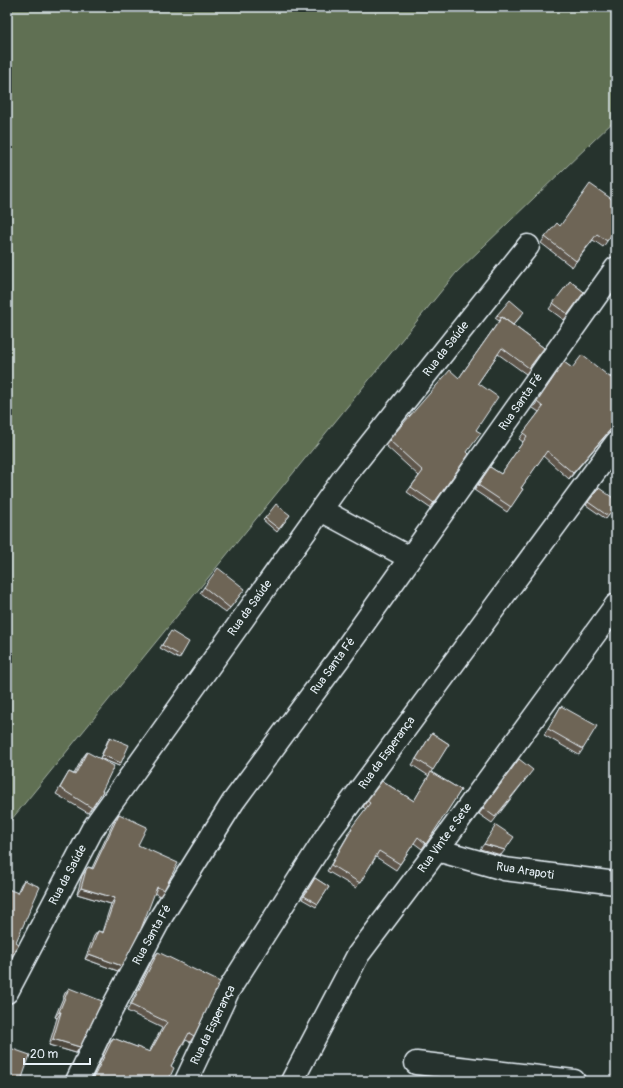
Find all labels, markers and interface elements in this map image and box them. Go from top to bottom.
street label: Rua da Saúde [420,318,472,380]
street label: Rua Santa Fé [496,370,546,434]
street label: Rua da Saúde [225,577,275,639]
street label: Rua Santa Fé [307,635,359,697]
street label: Rua da Esperança [356,713,419,792]
street label: Rua Vinte e Sete [415,800,475,876]
street label: Rua da Saúde [46,842,90,908]
street label: Rua Arapoti [495,859,555,883]
street label: Rua Santa Fé [129,902,175,968]
street label: Rua da Esperança [187,982,239,1067]
scale bar [24,1040,90,1066]
text: 20 m [30,1047,59,1062]

